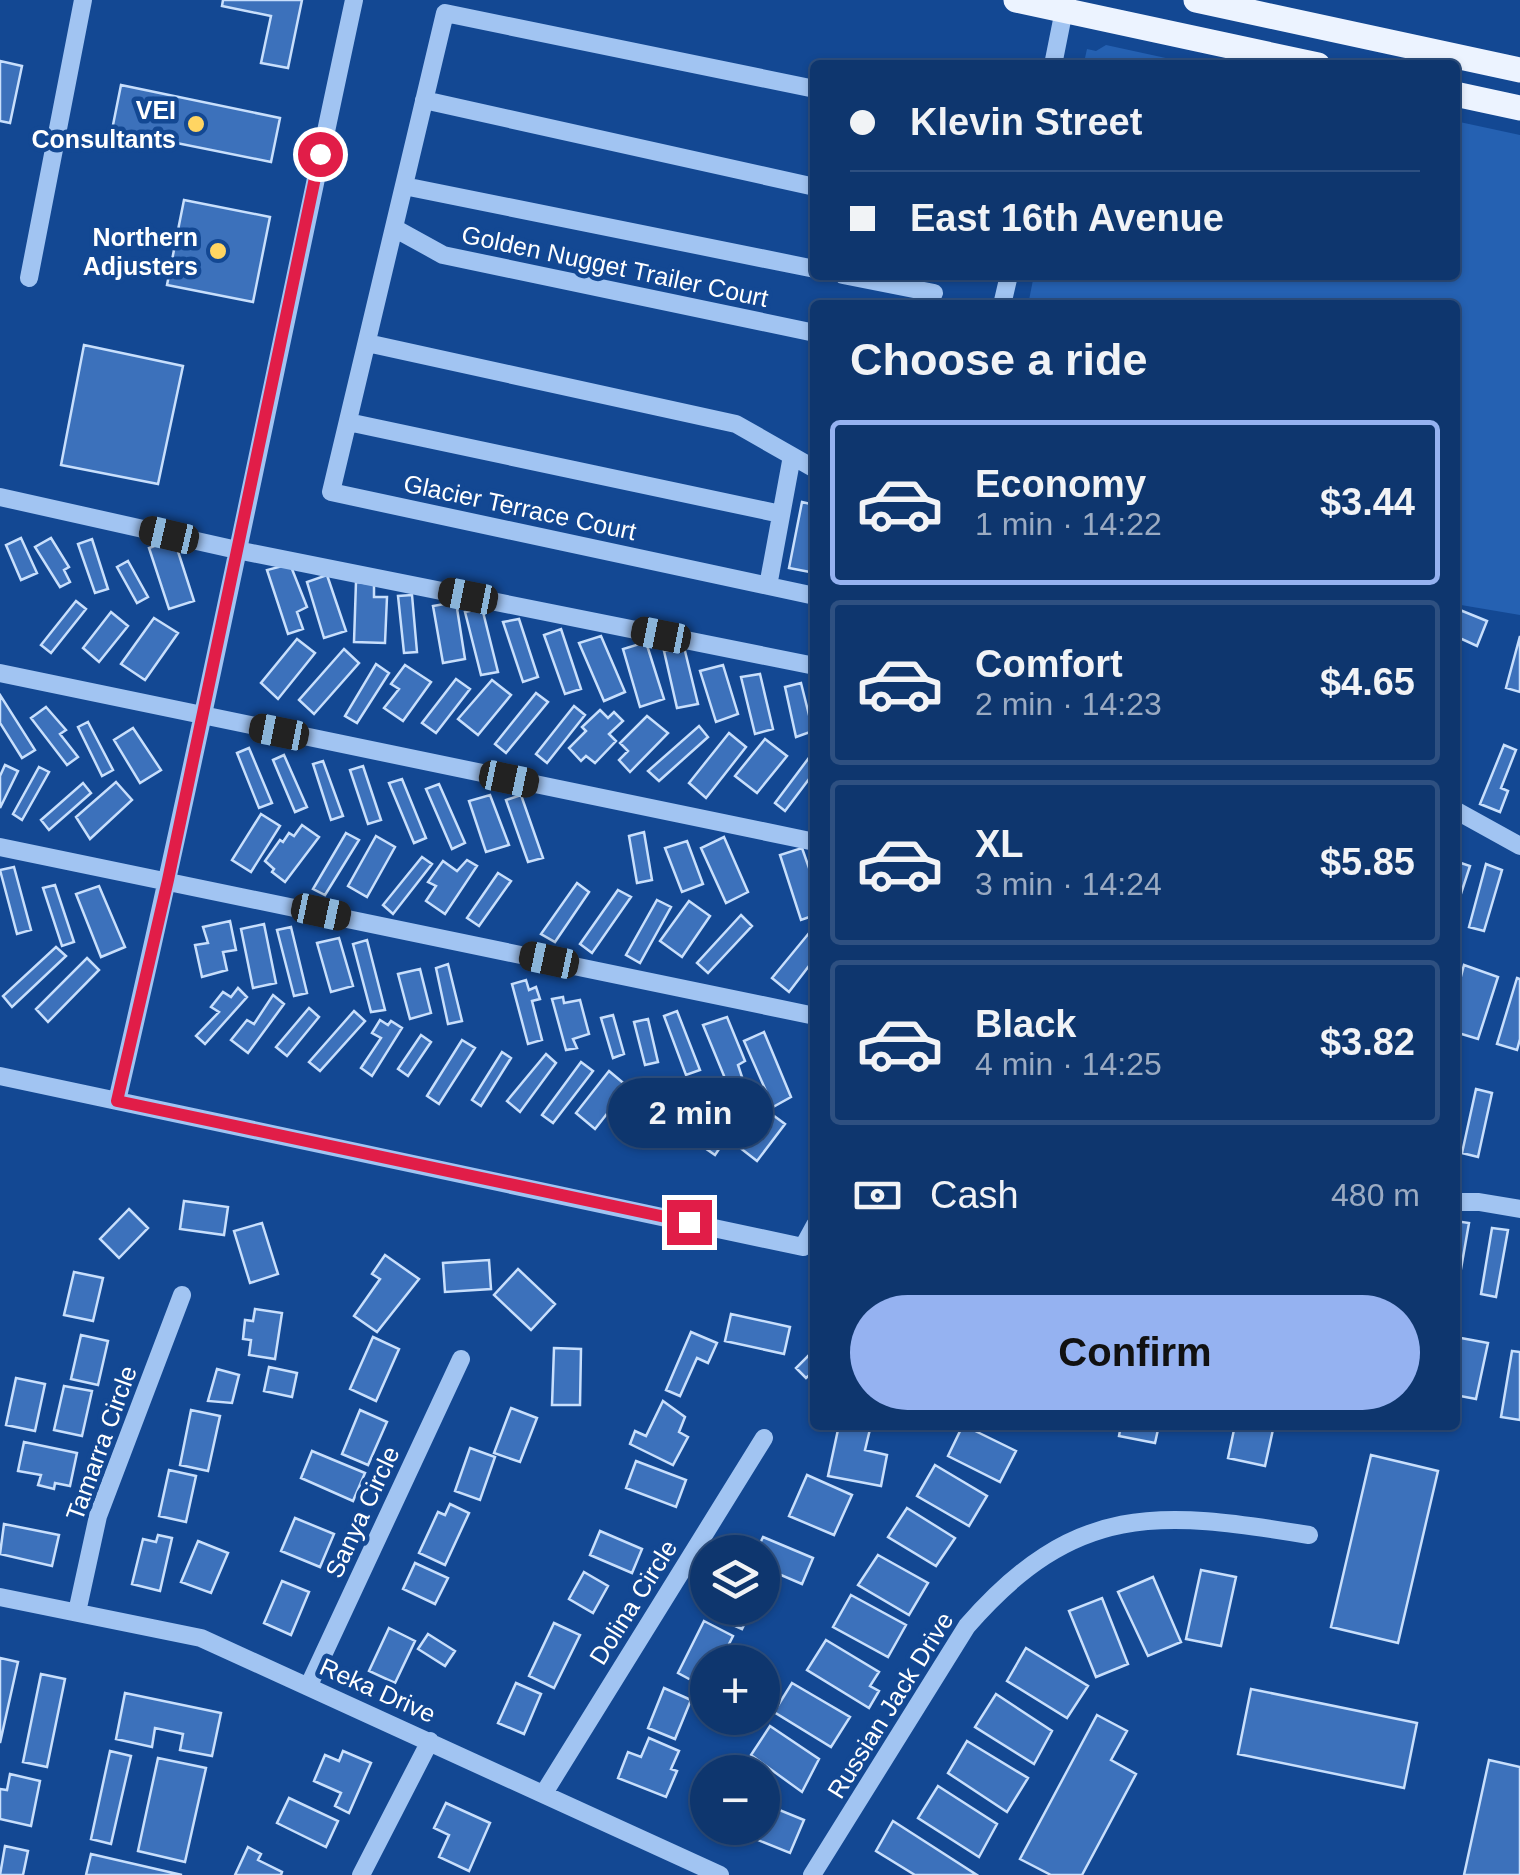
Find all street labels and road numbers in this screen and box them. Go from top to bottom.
street label: Golden Nugget Trailer Court [459,220,771,312]
street label: Glacier Terrace Court [401,469,639,545]
street label: Tamarra Circle [60,1362,142,1524]
street label: Sanya Circle [319,1442,405,1582]
street label: Dolina Circle [584,1534,682,1670]
street label: Russian Jack Drive [821,1607,959,1803]
street label: Reka Drive [316,1652,440,1728]

